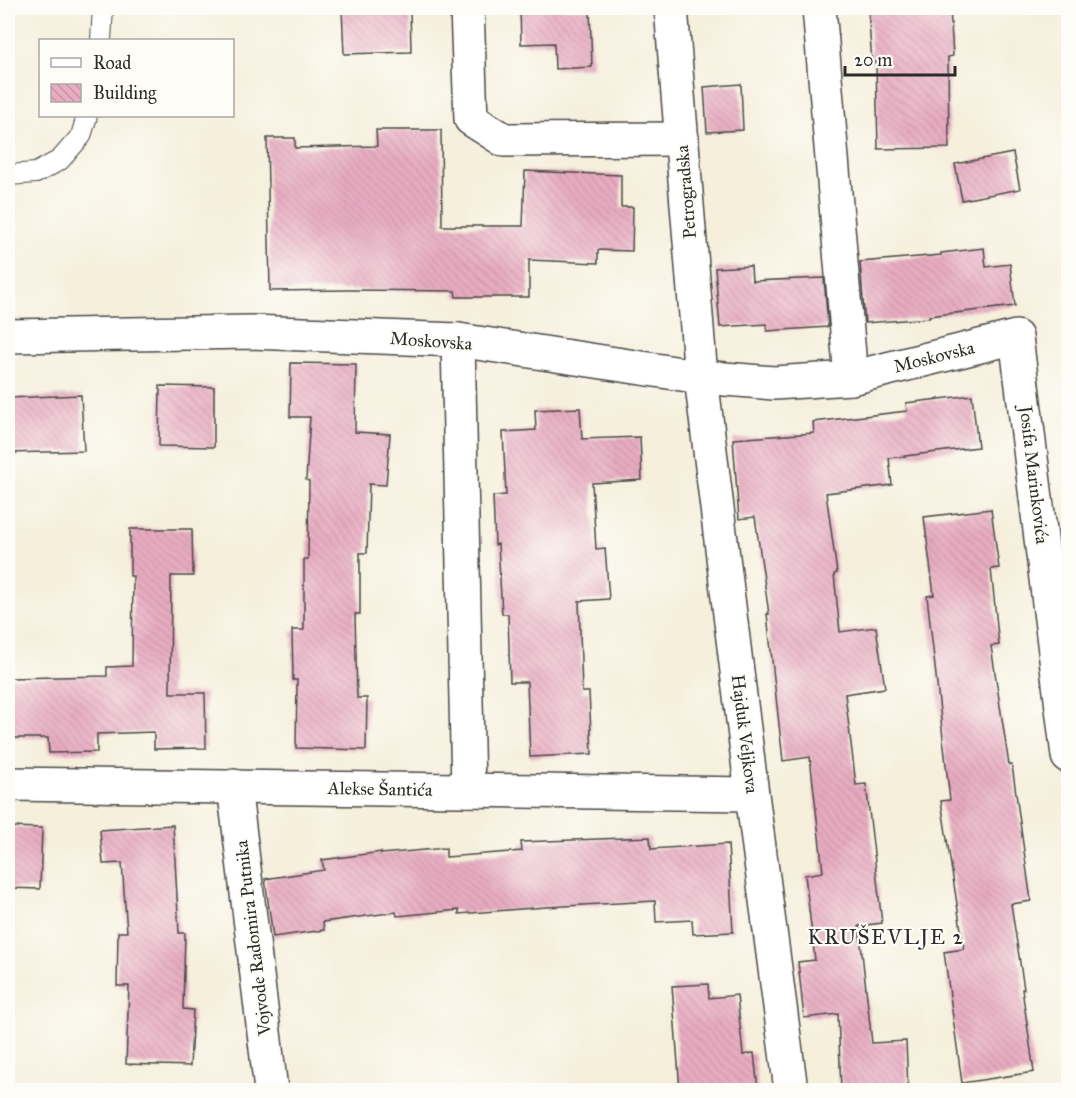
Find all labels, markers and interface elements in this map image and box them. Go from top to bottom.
legend [39,39,234,117]
scale bar [845,39,954,77]
text: 20 m [854,49,892,71]
text: Road [93,52,131,74]
text: Building [93,82,157,105]
street label: Petrogradska [671,144,702,240]
street label: Moskovska [389,327,473,355]
street label: Moskovska [891,336,977,378]
street label: Josifa Marinkovića [1013,403,1053,546]
street label: Hajduk Veljkova [727,673,763,795]
street label: Alekse Šantića [326,776,433,801]
street label: Vojvode Radomira Putnika [230,839,276,1038]
district label: KRUŠEVLJE 2 [808,924,964,950]

